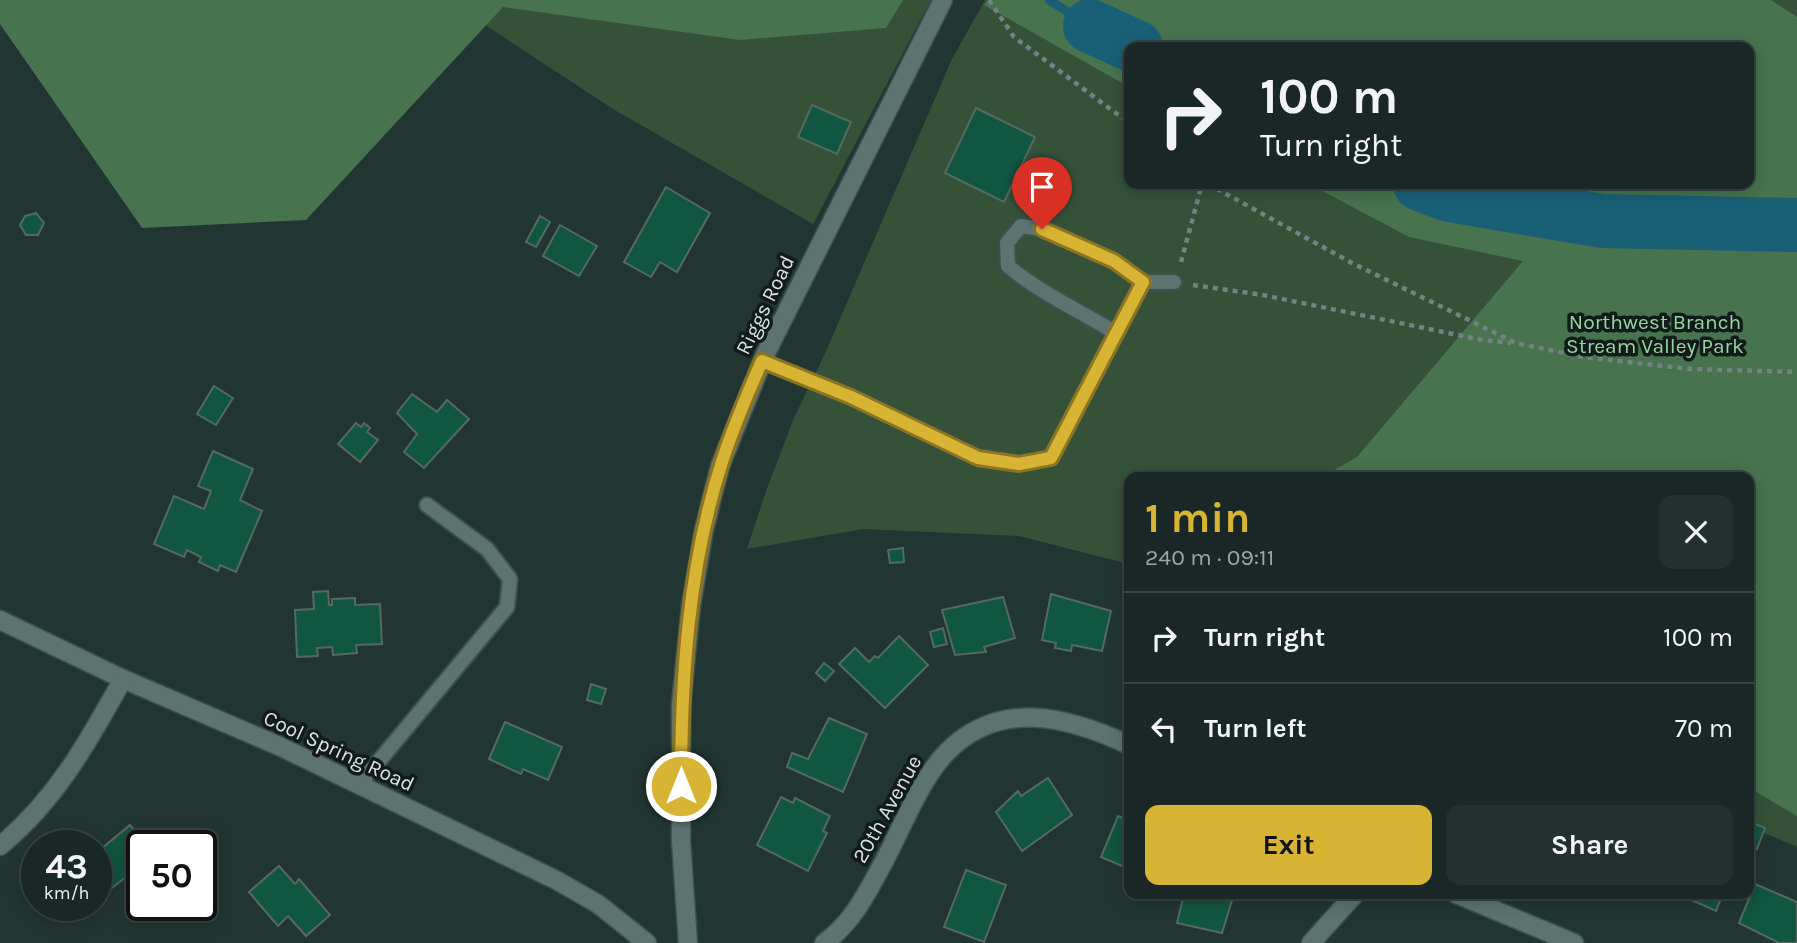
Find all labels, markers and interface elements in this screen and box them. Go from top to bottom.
text: 100 m [1260,68,1398,125]
icon: right [1145,70,1236,161]
text: Turn right [1260,127,1402,164]
pin [1012,157,1072,229]
icon: arrive [1023,168,1061,206]
street label: Riggs Road [731,252,799,358]
park label: Northwest Branch Stream Valley Park [1566,310,1744,358]
text: 1 min [1145,493,1250,543]
button: close [1659,495,1733,569]
text: 240 m · 09:11 [1145,544,1274,571]
icon: right [1145,619,1183,657]
text: Turn right [1204,622,1325,653]
text: 100 m [1663,622,1733,653]
street label: Cool Spring Road [260,706,418,796]
icon: left [1145,710,1183,748]
text: Turn left [1204,713,1306,744]
text: 70 m [1675,713,1733,744]
position arrow [644,749,718,823]
street label: 20th Avenue [848,751,926,867]
button: Exit [1145,805,1432,885]
button: Share [1446,805,1733,885]
speed limit sign: 50 [126,830,217,921]
text: 43 [45,846,88,887]
text: km/h [44,882,89,904]

